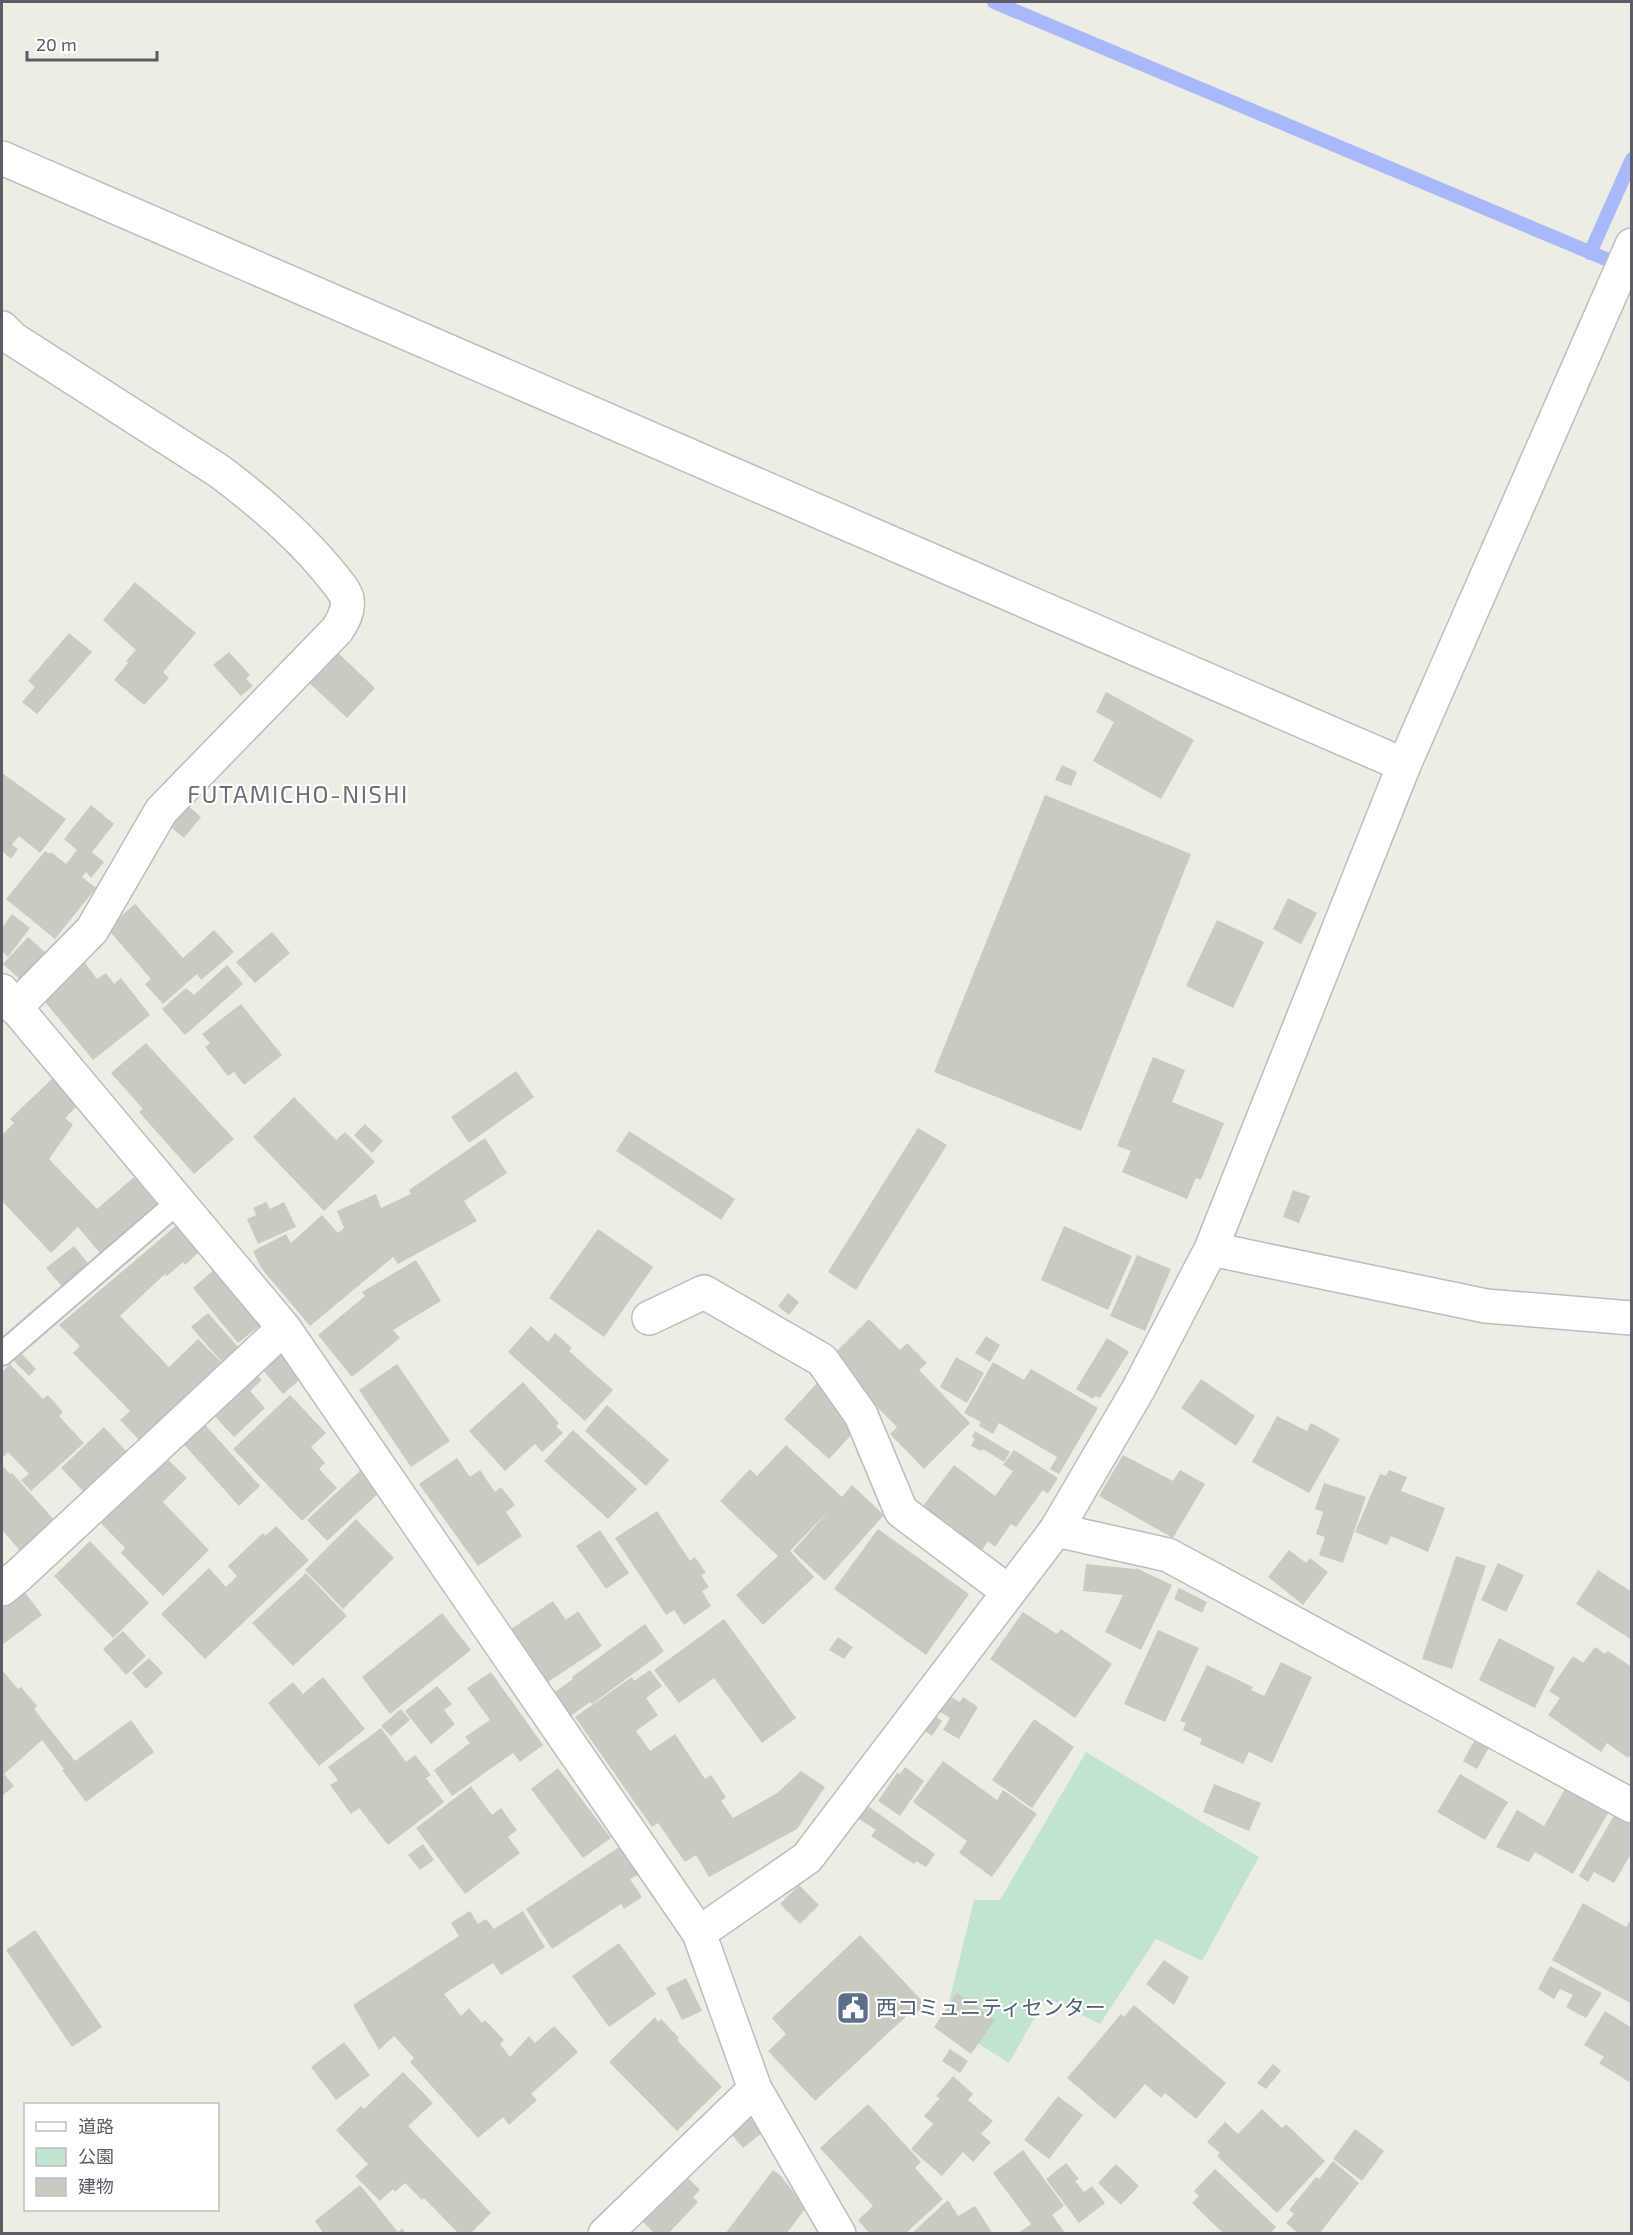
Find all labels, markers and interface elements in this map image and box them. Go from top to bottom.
scale bar [27,24,158,62]
text: 20 m [36,33,77,55]
district label: FUTAMICHO-NISHI [187,779,409,808]
public building icon: 西コミュニティセンター [835,1990,871,2026]
place label: 西コミュニティセンター [876,1994,1106,2019]
legend [24,2103,219,2211]
text: 道路 [78,2115,114,2137]
text: 公園 [78,2145,114,2167]
text: 建物 [78,2175,114,2197]

